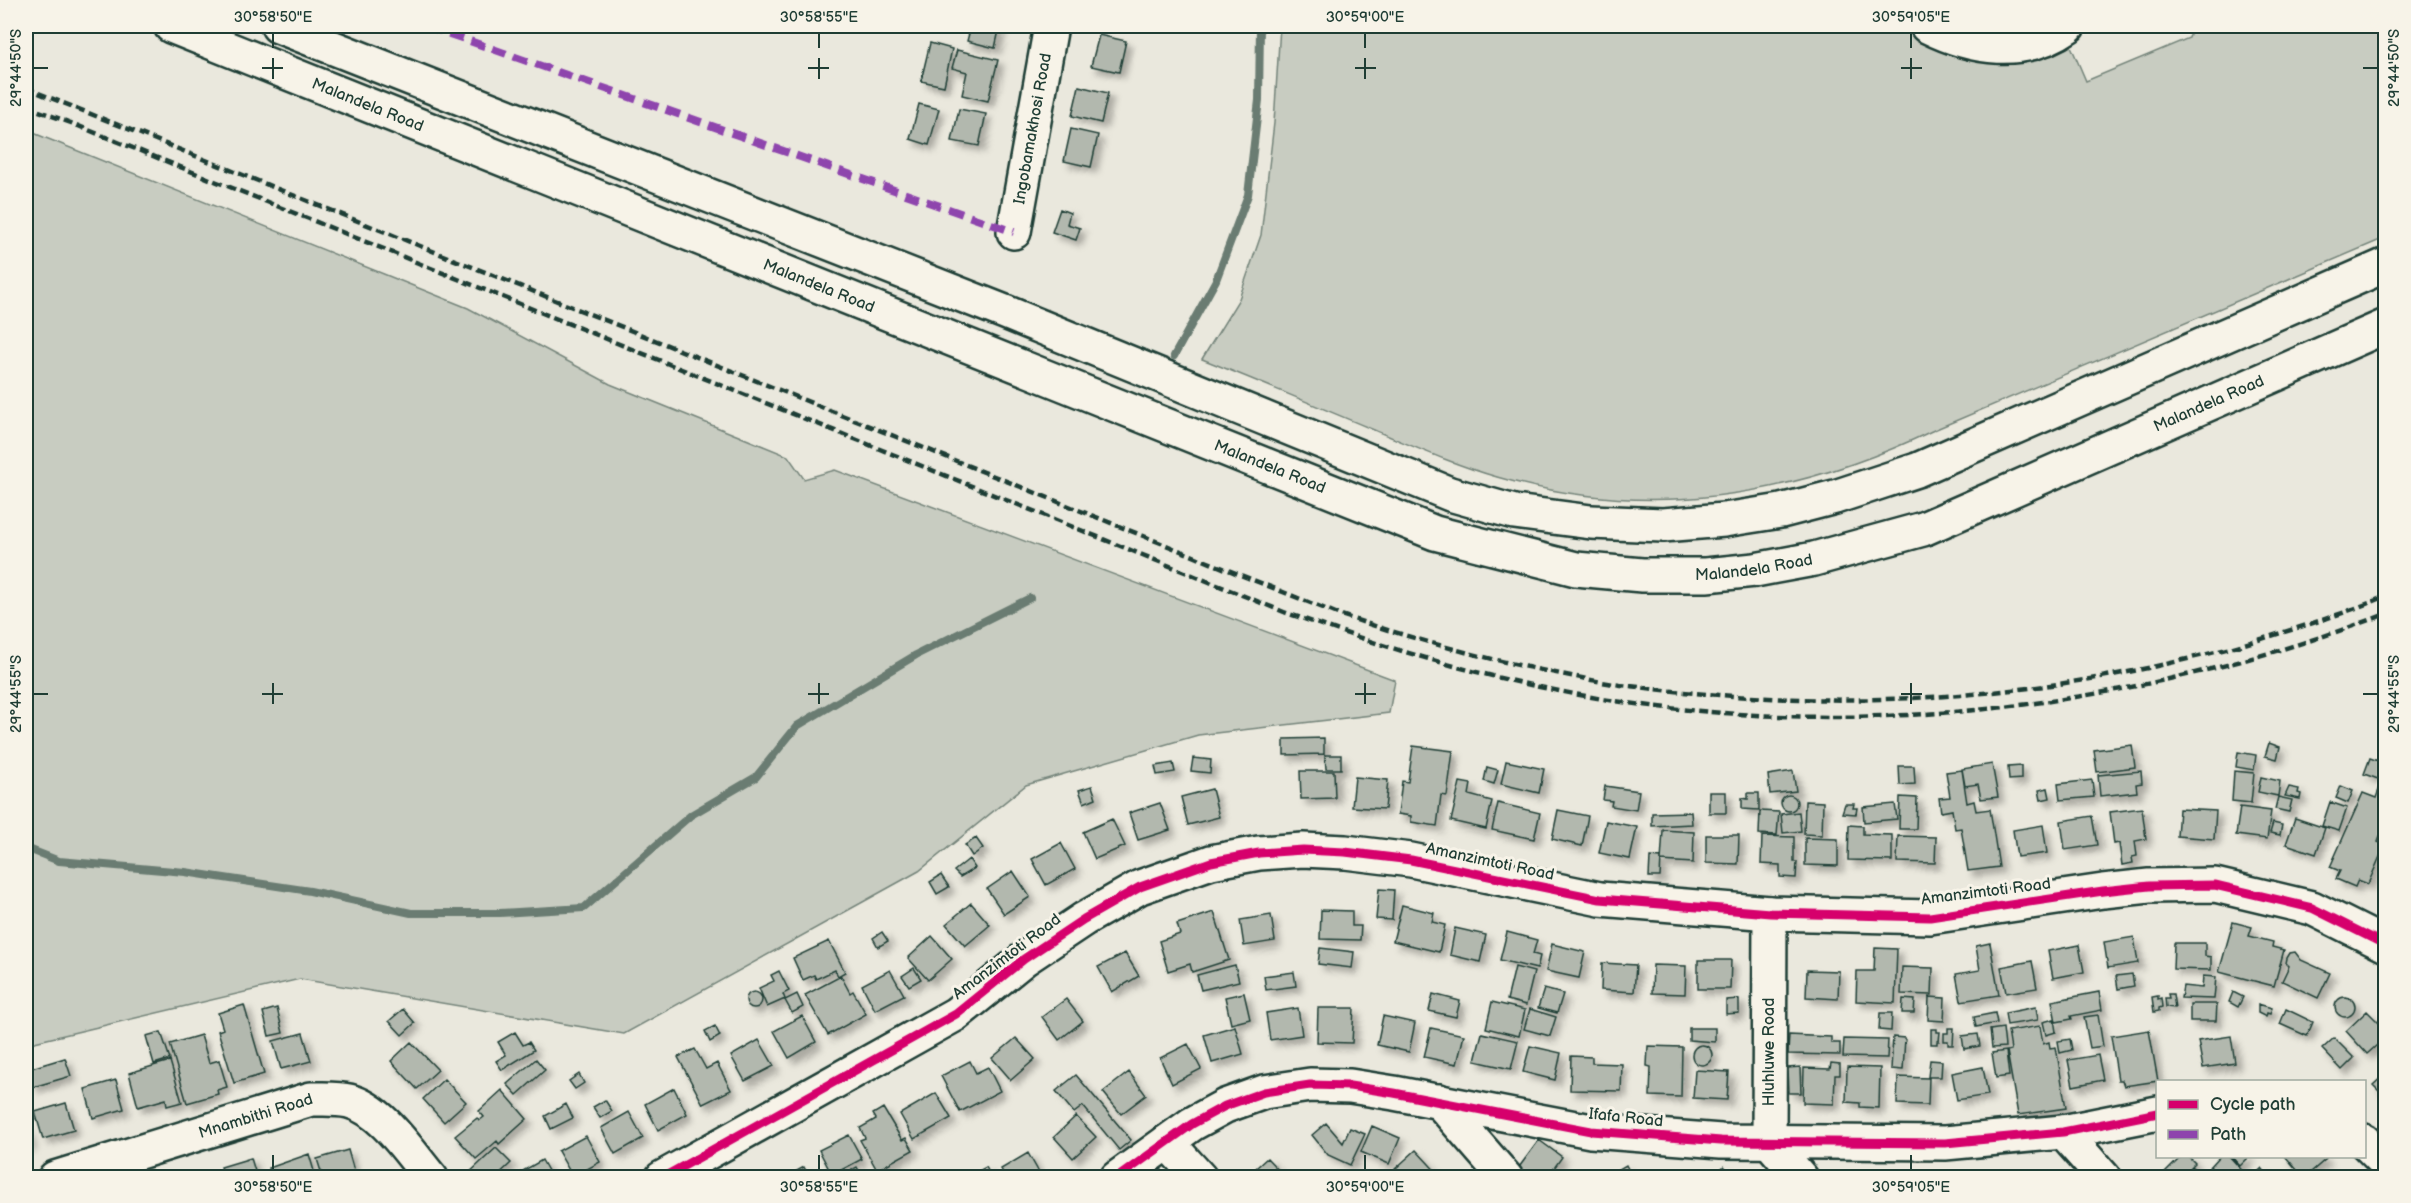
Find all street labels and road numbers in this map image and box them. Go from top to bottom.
street label: Ingobamakhosi Road [1010,52,1055,206]
street label: Malandela Road [309,74,426,136]
street label: Malandela Road [760,255,877,317]
street label: Malandela Road [2151,371,2267,436]
street label: Malandela Road [1211,436,1329,498]
street label: Malandela Road [1695,550,1814,585]
street label: Amanzimtoti Road [1424,839,1556,885]
street label: Amanzimtoti Road [1920,875,2052,909]
street label: Amanzimtoti Road [949,910,1065,1004]
street label: Hluhluwe Road [1760,998,1779,1106]
street label: Mnambithi Road [196,1090,315,1143]
street label: Ifafa Road [1588,1105,1664,1131]

